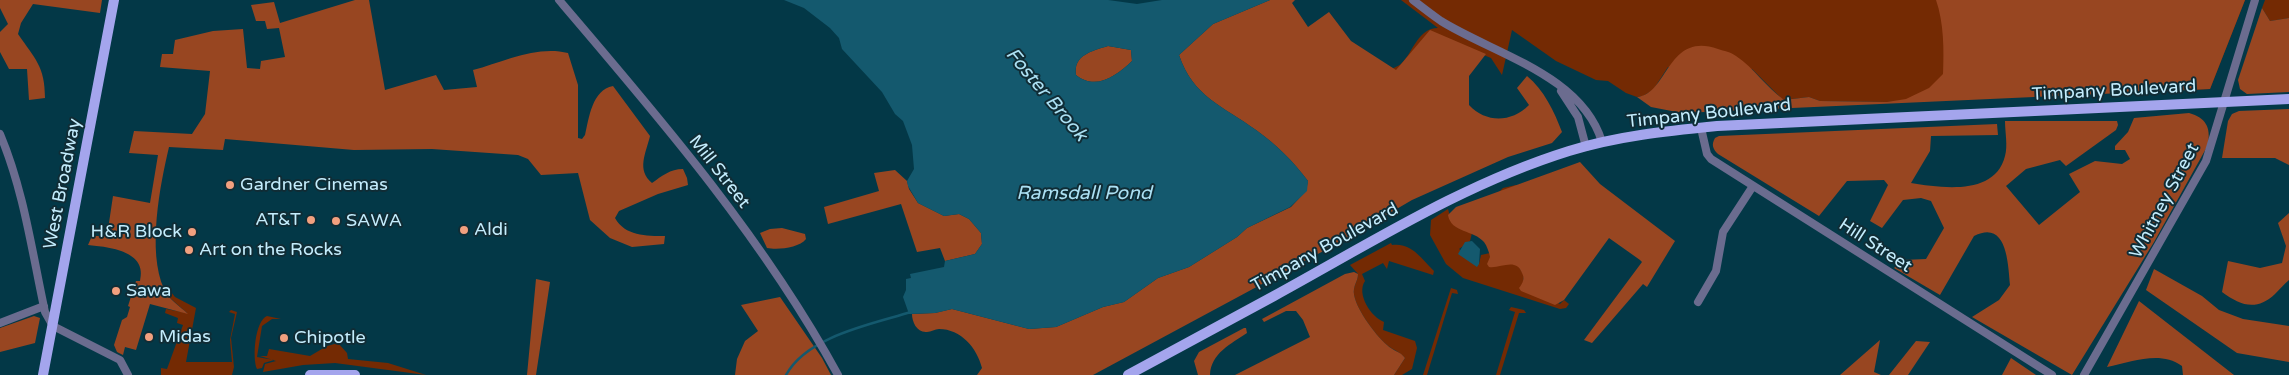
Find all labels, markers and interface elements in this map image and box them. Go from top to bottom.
water label: Foster Brook [1000,44,1092,146]
street label: Timpany Boulevard [2031,76,2197,106]
street label: Timpany Boulevard [1626,95,1792,133]
street label: West Broadway [40,117,86,251]
street label: Mill Street [684,131,754,213]
street label: Whitney Street [2126,140,2204,262]
place label: Gardner Cinemas [240,174,388,196]
marker: Gardner Cinemas [224,179,236,191]
water label: Ramsdall Pond [1016,183,1152,205]
street label: Timpany Boulevard [1248,199,1402,297]
place label: AT&T [255,209,301,231]
place label: SAWA [346,210,402,232]
marker: AT&T [305,214,317,226]
street label: Hill Street [1834,214,1916,278]
marker: SAWA [330,215,342,227]
place label: Aldi [474,219,508,241]
place label: H&R Block [91,221,182,243]
marker: Aldi [458,224,470,236]
marker: H&R Block [186,226,198,238]
place label: Art on the Rocks [199,239,342,261]
marker: Art on the Rocks [183,244,195,256]
place label: Sawa [126,280,171,302]
marker: Sawa [110,285,122,297]
place label: Midas [159,326,211,348]
place label: Chipotle [294,327,366,349]
marker: Midas [143,331,155,343]
marker: Chipotle [278,332,290,344]

